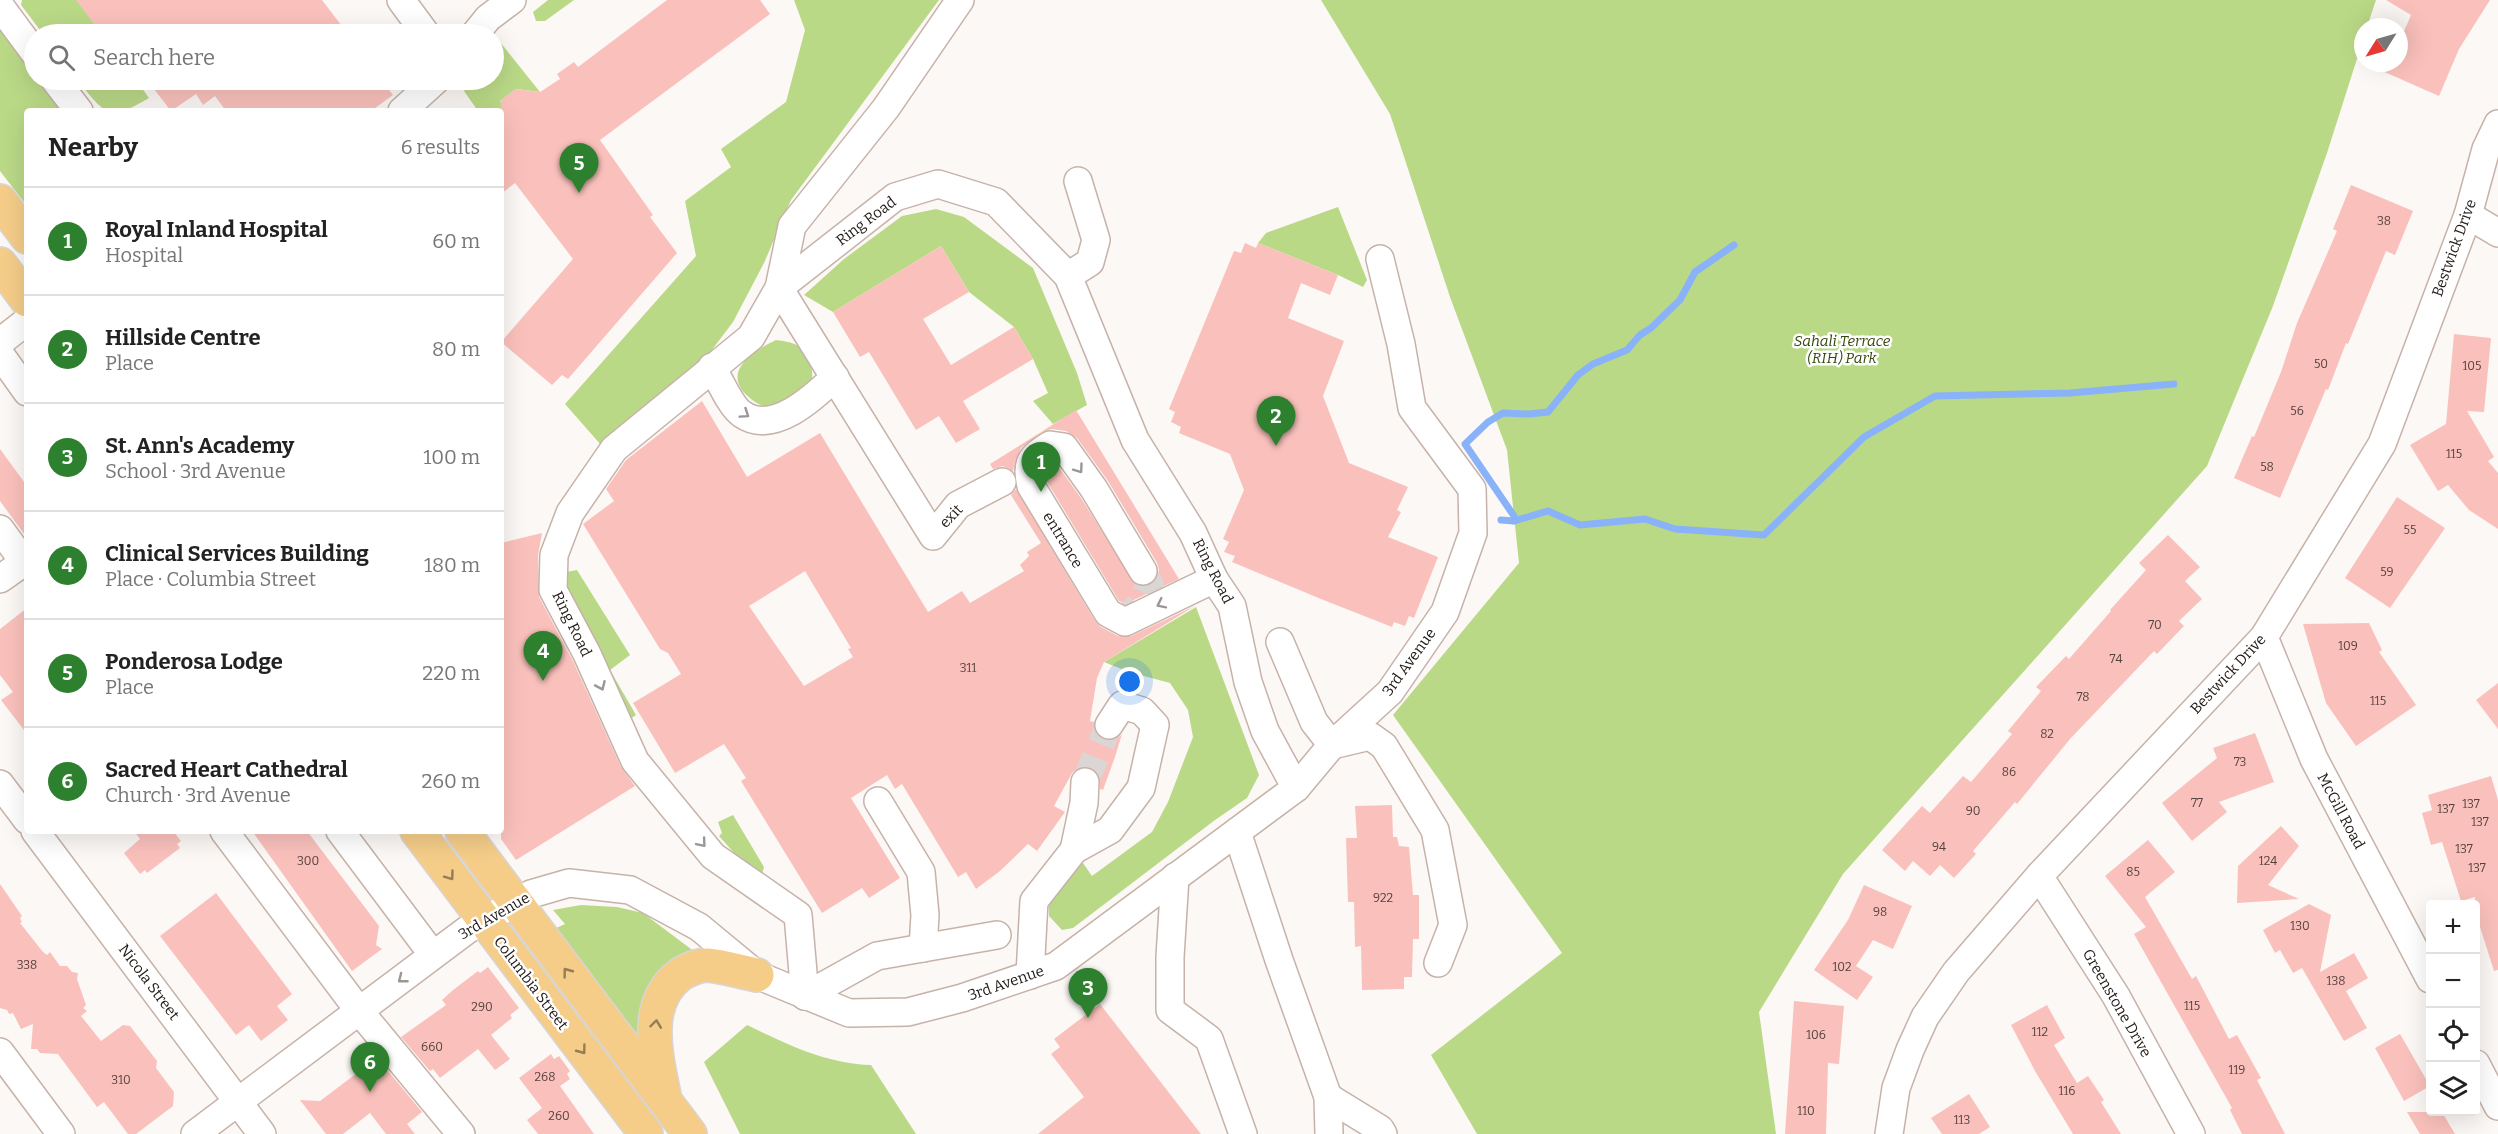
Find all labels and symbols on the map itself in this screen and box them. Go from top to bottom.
north arrow [2354,18,2408,72]
pin: 5 [560,144,598,193]
street label: Ring Road [833,193,900,249]
street label: Bestwick Drive [2428,197,2480,299]
house number: 38 [2377,214,2391,228]
park label: Sahali Terrace (RIH) Park [1794,332,1891,367]
house number: 50 [2314,357,2328,371]
house number: 105 [2463,359,2481,373]
pin: 2 [1256,396,1296,446]
house number: 56 [2290,404,2304,418]
one-way arrow [738,407,749,418]
pin: 1 [1022,442,1060,492]
house number: 115 [2446,447,2462,461]
house number: 58 [2260,460,2274,474]
one-way arrow [1072,462,1083,473]
street label: exit [936,500,967,531]
street label: entrance [1039,509,1087,571]
house number: 55 [2404,523,2416,537]
street label: Ring Road [1189,536,1237,606]
house number: 59 [2380,565,2394,579]
street label: Ring Road [549,588,596,660]
one-way arrow [1156,597,1167,609]
house number: 70 [2148,618,2162,632]
street label: 3rd Avenue [1378,625,1440,699]
street label: Bestwick Drive [2186,630,2270,718]
pin: 4 [524,632,562,681]
house number: 109 [2338,639,2358,653]
house number: 74 [2110,652,2122,666]
house number: 311 [960,661,976,675]
your location [1115,667,1144,696]
one-way arrow [594,680,606,691]
house number: 78 [2076,690,2090,704]
house number: 115 [2370,694,2386,708]
house number: 82 [2040,727,2054,741]
house number: 73 [2234,755,2246,769]
house number: 86 [2002,765,2016,779]
street label: McGill Road [2314,770,2369,852]
house number: 77 [2191,796,2203,810]
house number: 137 [2462,797,2480,811]
house number: 137 [2437,802,2455,816]
house number: 90 [1966,804,1980,818]
house number: 137 [2471,815,2489,829]
one-way arrow [694,836,705,847]
house number: 94 [1932,840,1946,854]
house number: 137 [2455,842,2473,856]
house number: 300 [297,854,319,868]
house number: 124 [2259,854,2277,868]
house number: 137 [2468,861,2486,875]
house number: 85 [2126,865,2140,879]
one-way arrow [443,869,454,880]
street label: 3rd Avenue [455,888,533,944]
house number: 922 [1373,891,1393,905]
house number: 98 [1873,905,1887,919]
house number: 130 [2290,919,2310,933]
street label: Columbia Street [490,933,572,1034]
street label: Nicola Street [115,941,184,1024]
street label: Greenstone Drive [2079,946,2155,1060]
house number: 338 [17,958,37,972]
house number: 102 [1832,960,1852,974]
street label: 3rd Avenue [966,962,1046,1004]
one-way arrow [563,968,574,979]
pin: 3 [1068,968,1108,1018]
one-way arrow [398,972,409,983]
house number: 138 [2327,974,2345,988]
house number: 115 [2184,999,2200,1013]
house number: 290 [471,1000,493,1014]
one-way arrow [649,1019,662,1029]
house number: 112 [2032,1025,2048,1039]
house number: 106 [1806,1028,1826,1042]
house number: 660 [421,1040,443,1054]
pin: 6 [350,1042,389,1092]
one-way arrow [574,1044,585,1055]
house number: 119 [2229,1063,2245,1077]
house number: 268 [535,1070,555,1084]
house number: 310 [111,1073,131,1087]
house number: 116 [2059,1084,2075,1098]
house number: 110 [1797,1104,1815,1118]
house number: 260 [548,1109,570,1123]
house number: 113 [1954,1113,1970,1127]

